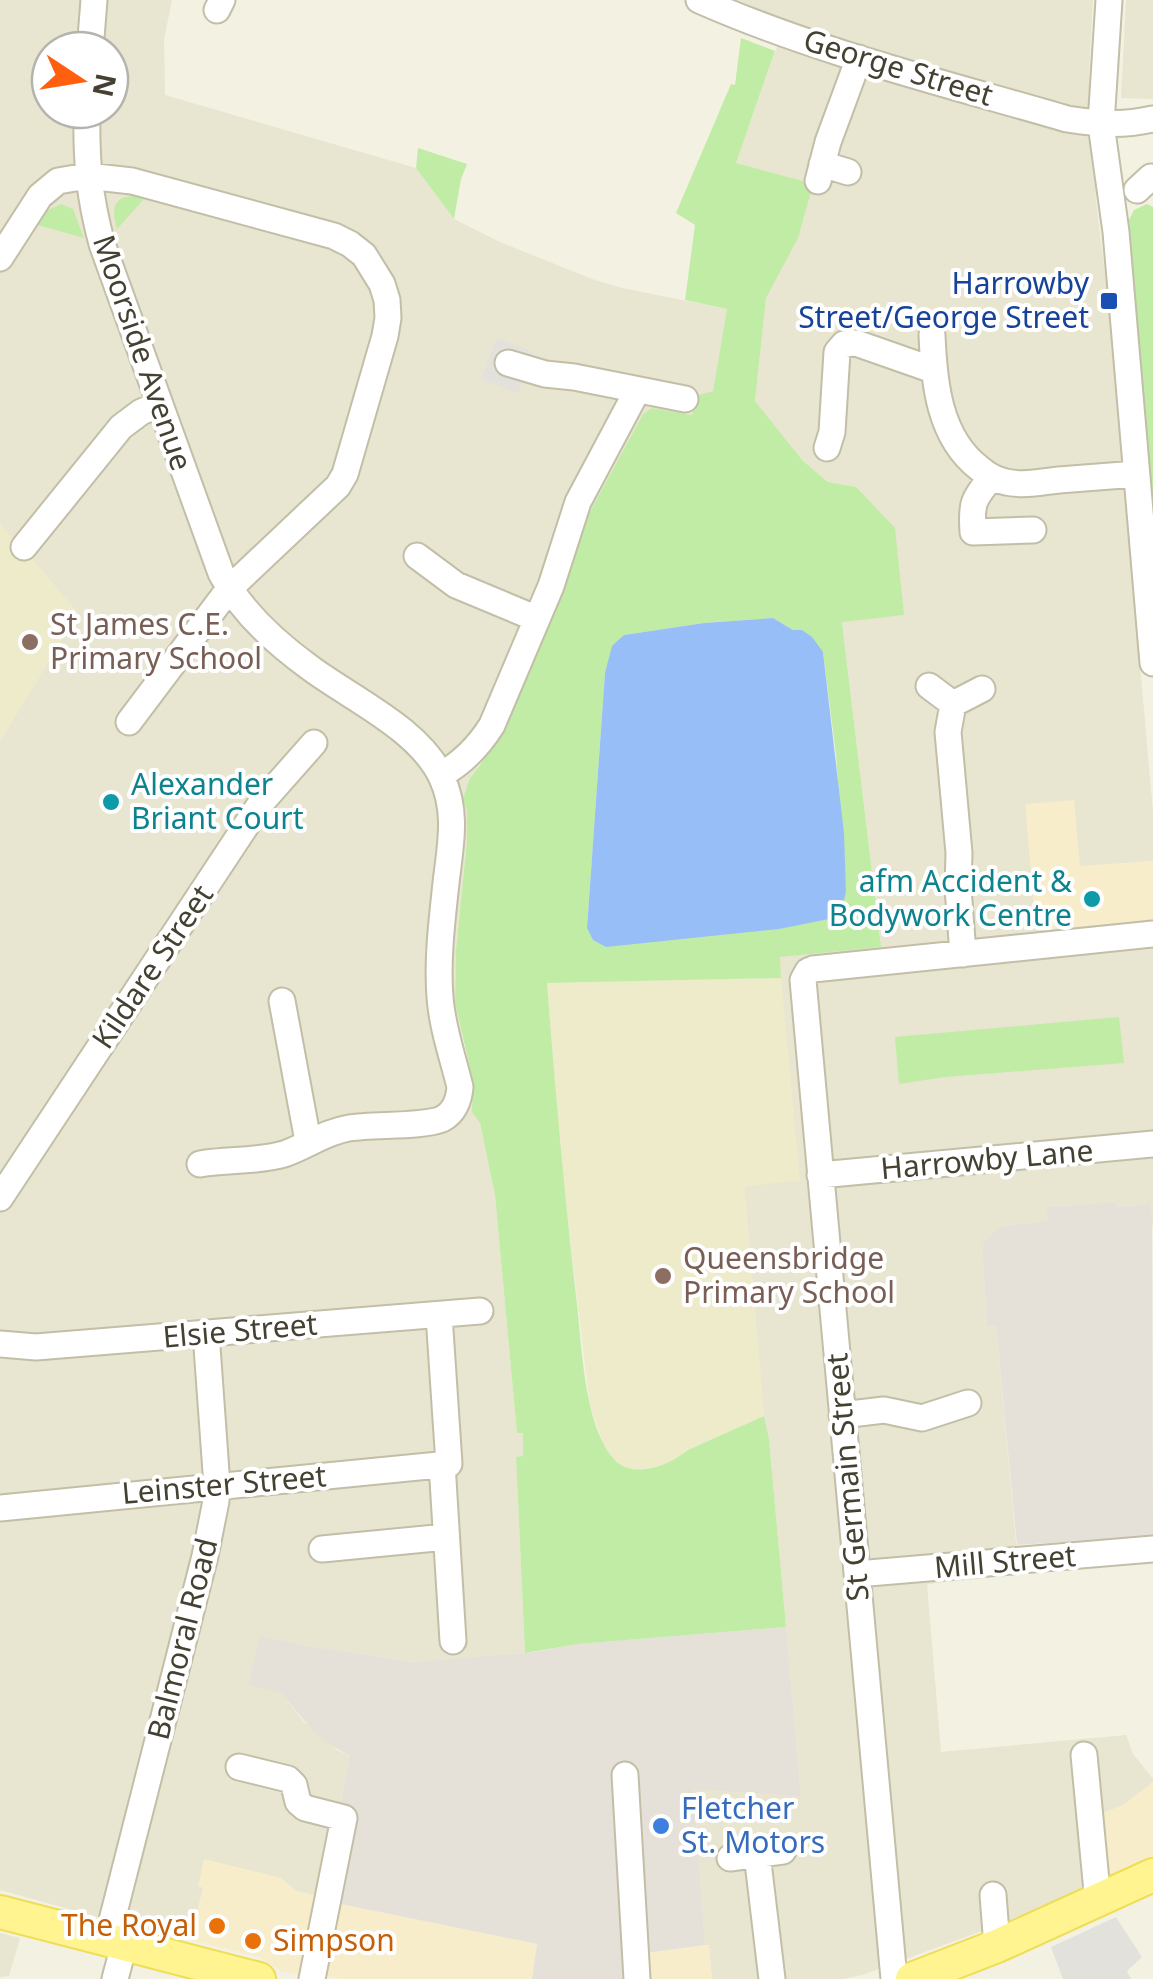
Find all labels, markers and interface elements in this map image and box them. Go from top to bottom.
street label: George Street [799,18,998,115]
north arrow [30,30,130,130]
text: N [84,70,126,100]
street label: Moorside Avenue [84,229,203,476]
place label: Harrowby Street/George Street [798,262,1090,337]
marker: Harrowby Street/George Street [1098,290,1120,312]
place label: St James C.E. Primary School [50,603,262,678]
marker: St James C.E. Primary School [19,631,41,653]
place label: Alexander Briant Court [131,763,304,838]
marker: Alexander Briant Court [100,791,122,813]
place label: afm Accident & Bodywork Centre [829,860,1072,935]
street label: Kildare Street [82,876,222,1056]
marker: afm Accident & Bodywork Centre [1081,888,1103,910]
street label: Harrowby Lane [879,1129,1095,1188]
place label: Queensbridge Primary School [683,1237,895,1312]
marker: Queensbridge Primary School [652,1265,674,1287]
street label: Elsie Street [161,1302,319,1357]
street label: St Germain Street [815,1351,878,1603]
street label: Leinster Street [120,1454,328,1513]
street label: Balmoral Road [137,1533,226,1744]
street label: Mill Street [932,1534,1078,1587]
place label: Fletcher St. Motors [681,1787,825,1862]
marker: Fletcher St. Motors [650,1815,672,1837]
place label: The Royal [61,1904,197,1945]
marker: The Royal [206,1915,228,1937]
place label: Simpson [273,1919,395,1960]
marker: Simpson [242,1930,264,1952]

